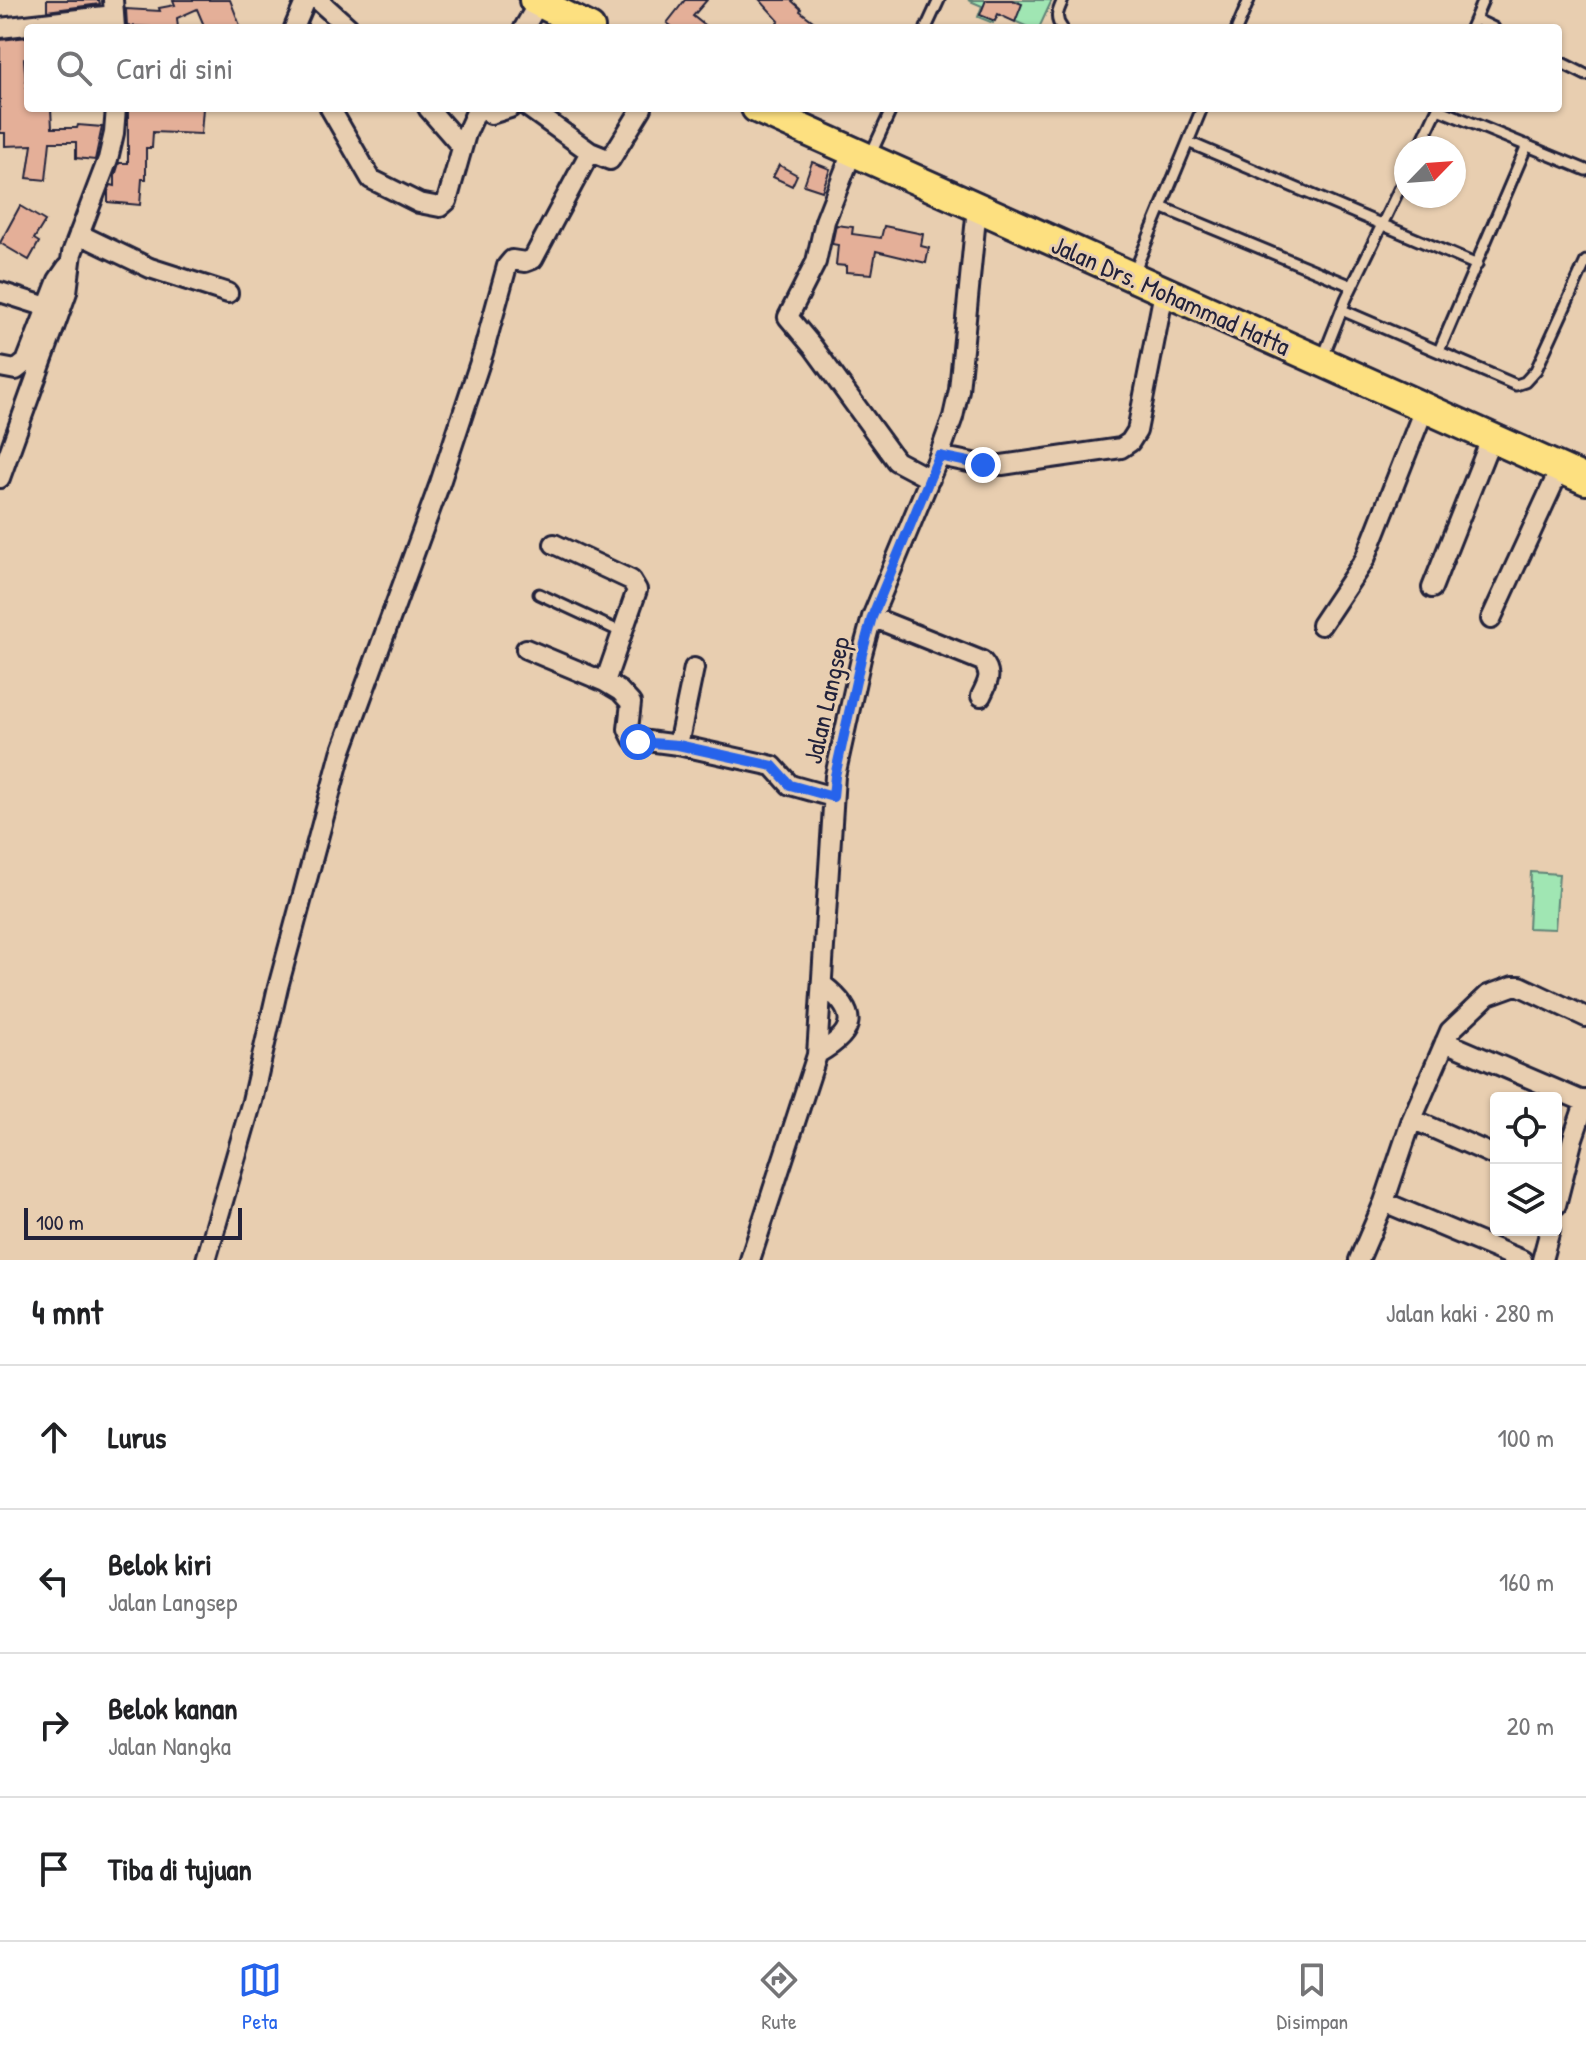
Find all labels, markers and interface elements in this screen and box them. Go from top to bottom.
search box [24,24,1562,112]
icon: search [52,46,96,90]
text: Cari di sini [116,48,233,88]
north arrow [1394,136,1466,208]
street label: Jalan Drs. Mohammad Hatta [1046,227,1296,363]
route end [965,447,1001,483]
street label: Jalan Langsep [794,633,858,767]
route start [620,724,656,760]
map controls [1490,1092,1562,1236]
button: locate [1490,1092,1562,1164]
button: layers [1490,1164,1562,1236]
scale bar [24,1204,242,1240]
text: 100 m [36,1207,84,1237]
text: 4 mnt [32,1289,103,1335]
text: Jalan kaki · 280 m [1386,1295,1554,1330]
icon: ahead [32,1415,76,1459]
text: Lurus [108,1417,166,1457]
text: 100 m [1498,1420,1554,1455]
text: Belok kiri [108,1544,212,1584]
icon: left [32,1559,76,1603]
text: 160 m [1499,1564,1554,1599]
text: Jalan Langsep [108,1584,237,1619]
text: Belok kanan [108,1688,238,1728]
icon: right [32,1703,76,1747]
text: 20 m [1507,1708,1554,1743]
text: Jalan Nangka [108,1728,231,1763]
icon: arrive [32,1847,76,1891]
text: Tiba di tujuan [108,1849,252,1889]
tab: Peta [238,1958,282,2036]
tab: Rute [757,1958,801,2036]
tab: Disimpan [1277,1958,1348,2036]

